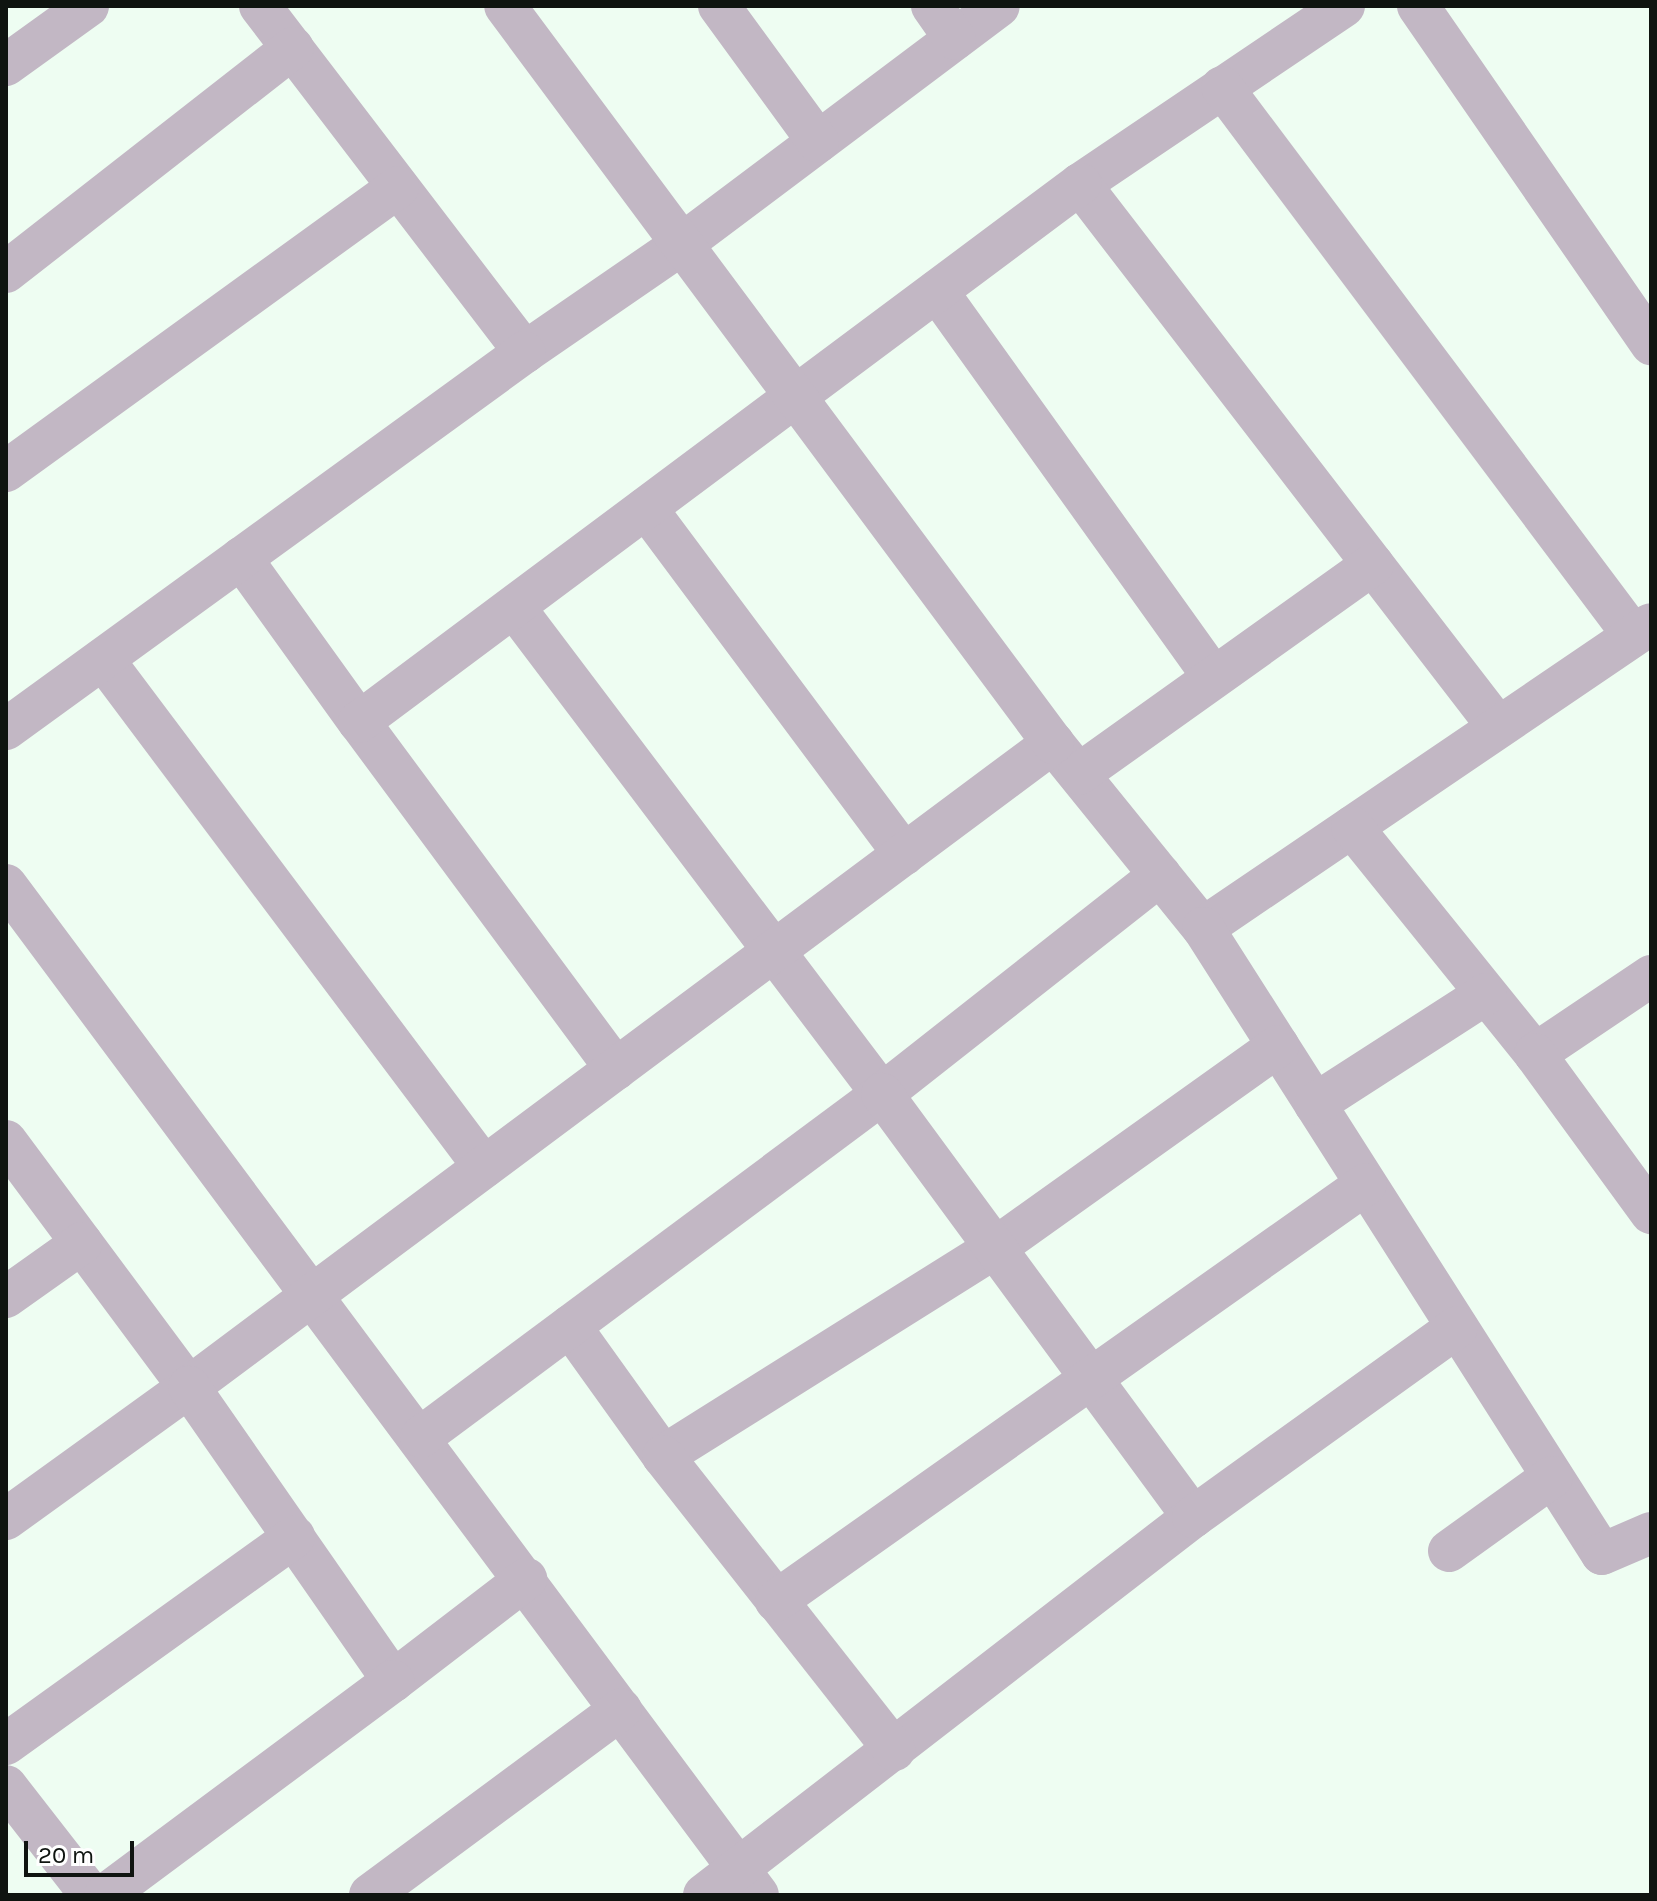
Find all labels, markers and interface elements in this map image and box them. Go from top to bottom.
scale bar [28,1825,138,1875]
text: 20 m [38,1841,94,1869]

